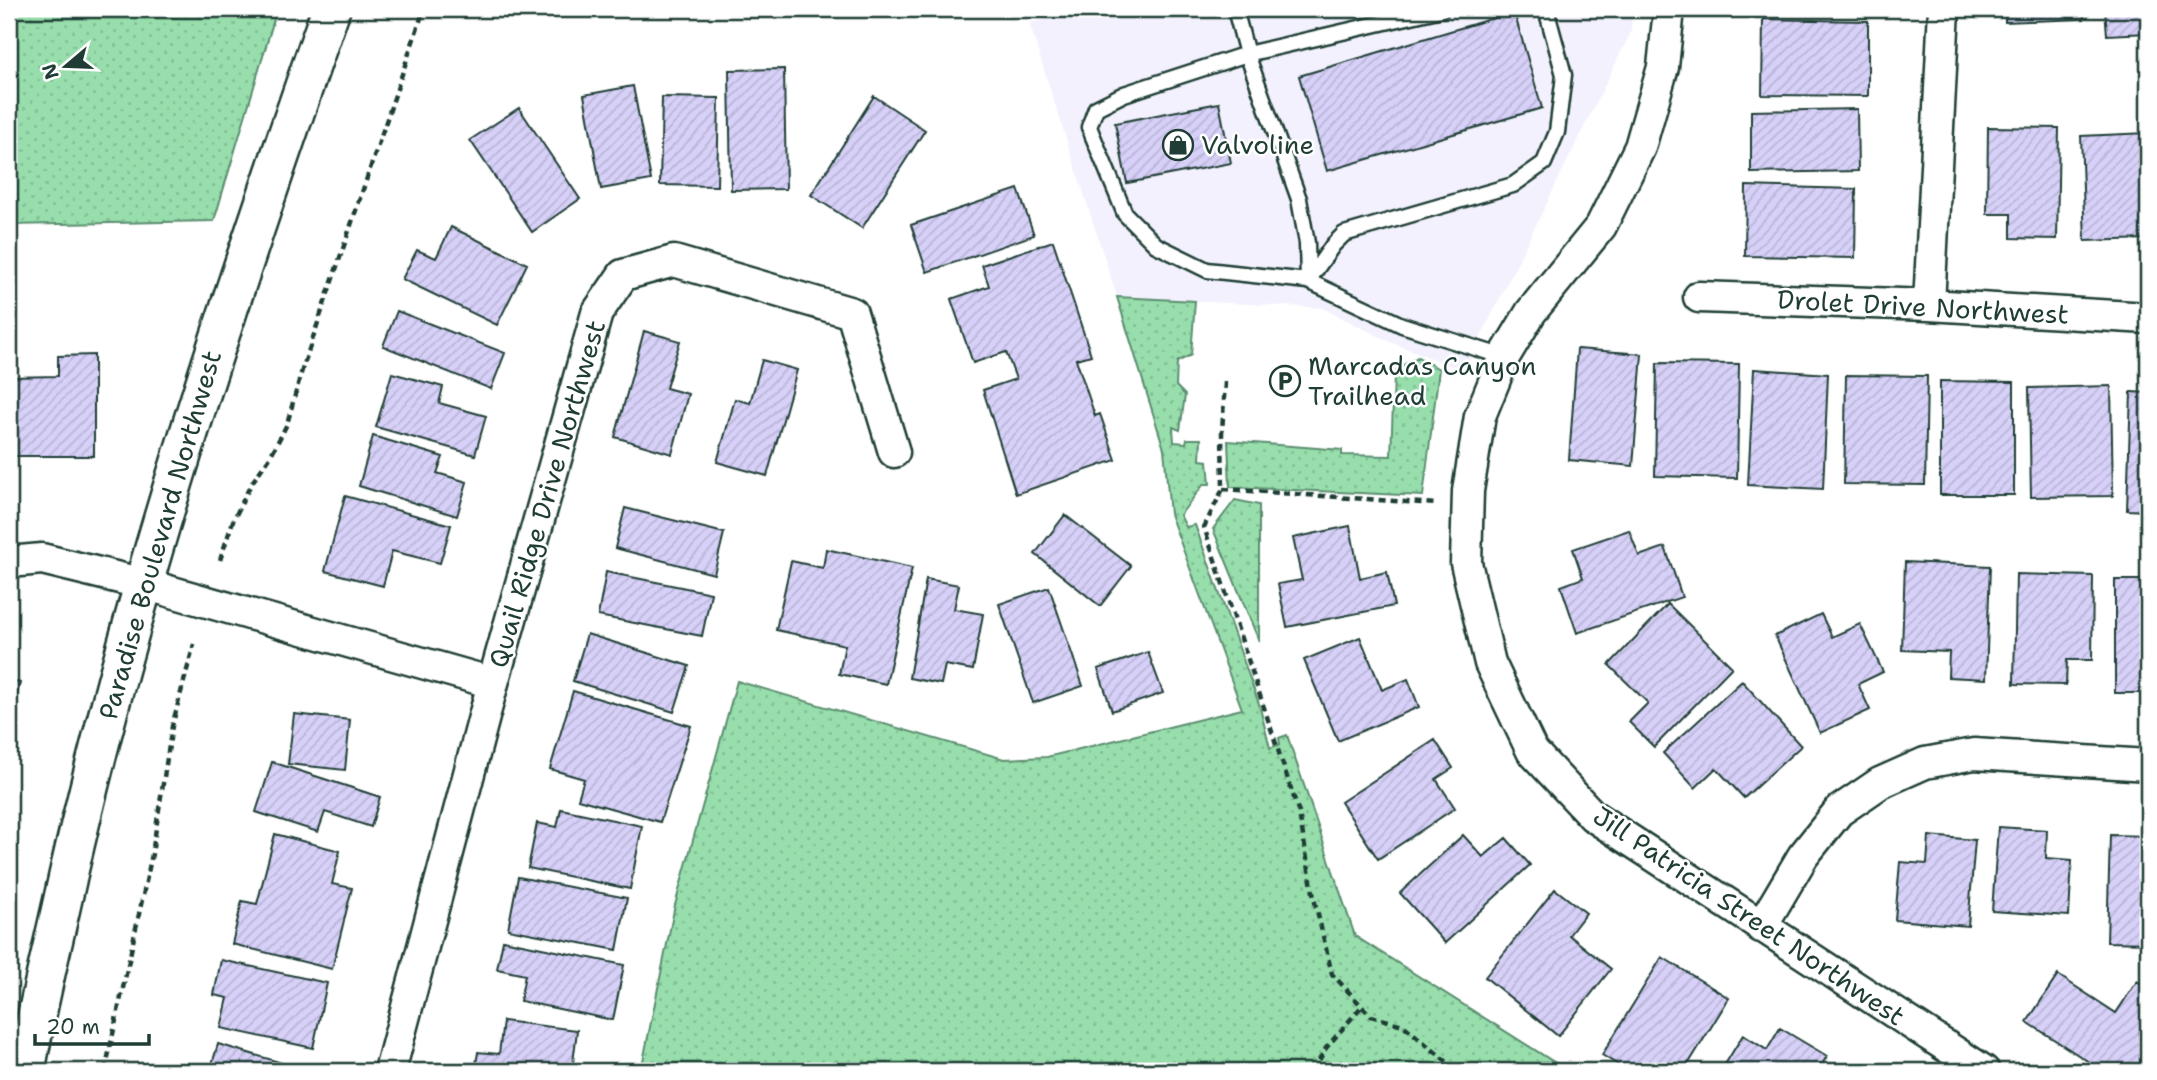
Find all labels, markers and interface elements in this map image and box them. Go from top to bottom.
north arrow [32,32,102,102]
text: N [36,60,65,83]
place label: Valvoline [1201,127,1314,162]
shop icon: Valvoline [1161,128,1195,162]
street label: Drolet Drive Northwest [1776,281,2070,332]
street label: Quail Ridge Drive Northwest [480,316,613,672]
street label: Paradise Boulevard Northwest [90,346,229,724]
place label: Marcadas Canyon Trailhead [1308,348,1536,413]
parking icon: Marcadas Canyon Trailhead [1268,364,1302,398]
street label: Jill Patricia Street Northwest [1586,798,1912,1033]
scale bar [35,1003,149,1047]
text: 20 m [46,1013,100,1041]

